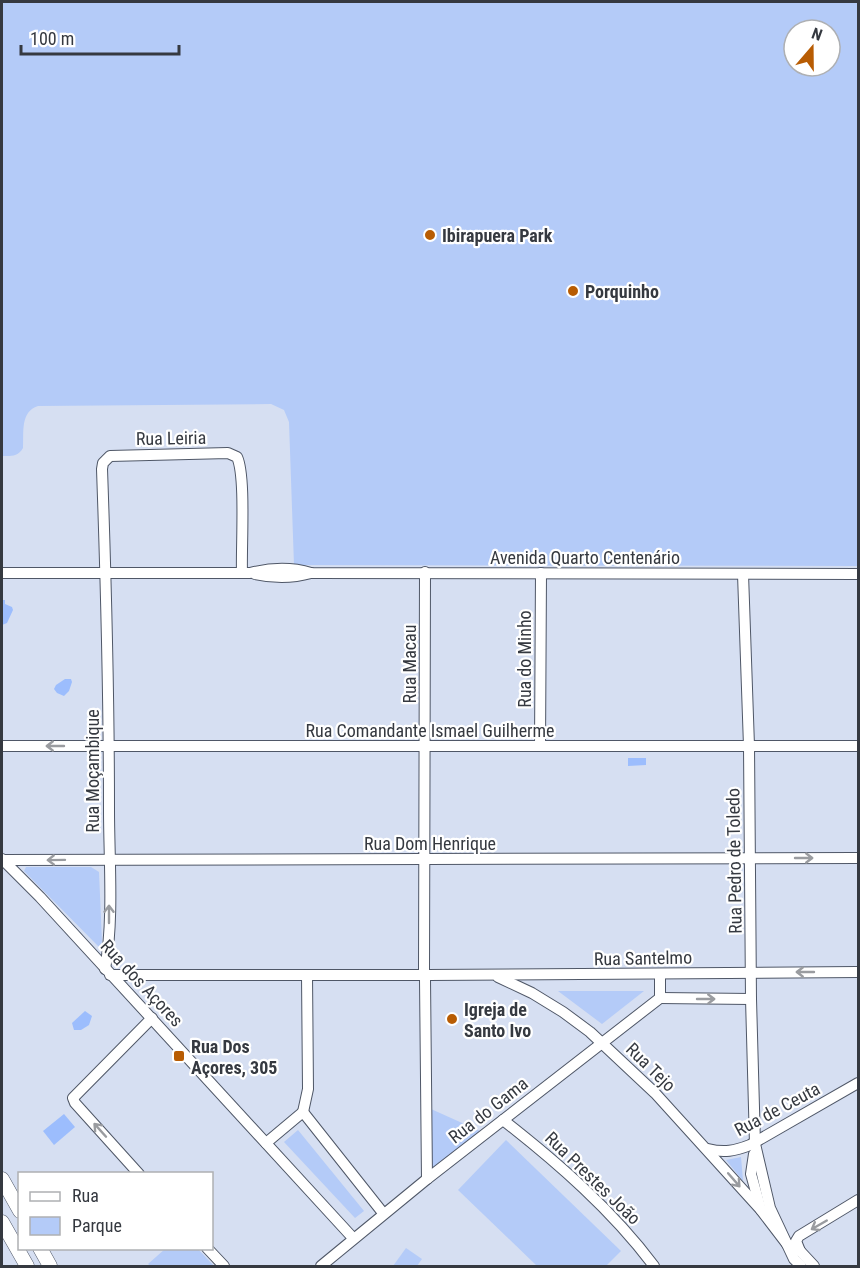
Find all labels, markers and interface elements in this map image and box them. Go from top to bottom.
scale bar [21,18,178,56]
north arrow [782,18,842,78]
text: N [809,24,825,45]
text: 100 m [30,28,74,49]
place label: Ibirapuera Park [442,225,553,246]
marker: Ibirapuera Park [423,228,437,242]
place label: Porquinho [585,281,659,302]
marker: Porquinho [566,284,580,298]
street label: Rua Leiria [136,427,206,449]
street label: Avenida Quarto Centenário [490,547,680,568]
street label: Rua do Minho [514,610,535,708]
street label: Rua Macau [399,625,420,703]
street label: Rua Moçambique [82,709,103,833]
street label: Rua Comandante Ismael Guilherme [305,720,555,741]
one-way arrow [46,740,66,752]
street label: Rua Pedro de Toledo [722,788,746,934]
street label: Rua Dom Henrique [364,833,496,854]
one-way arrow [794,852,814,864]
one-way arrow [46,854,66,866]
one-way arrow [103,905,115,925]
street label: Rua dos Açores [96,935,188,1031]
street label: Rua Santelmo [594,947,692,969]
one-way arrow [796,966,816,978]
one-way arrow [695,993,715,1005]
place label: Igreja de Santo Ivo [464,999,531,1041]
marker: Igreja de Santo Ivo [445,1012,459,1026]
place label: Rua Dos Açores, 305 [191,1036,277,1078]
street label: Rua Tejo [622,1038,680,1096]
marker: Rua Dos Açores, 305 [172,1049,186,1063]
street label: Rua do Gama [444,1073,532,1147]
street label: Rua de Ceuta [731,1078,823,1140]
one-way arrow [93,1123,107,1138]
street label: Rua Prestes João [541,1127,645,1229]
legend [18,1172,213,1250]
one-way arrow [727,1172,741,1187]
text: Rua [72,1185,99,1206]
text: Parque [72,1215,122,1236]
one-way arrow [811,1219,828,1231]

